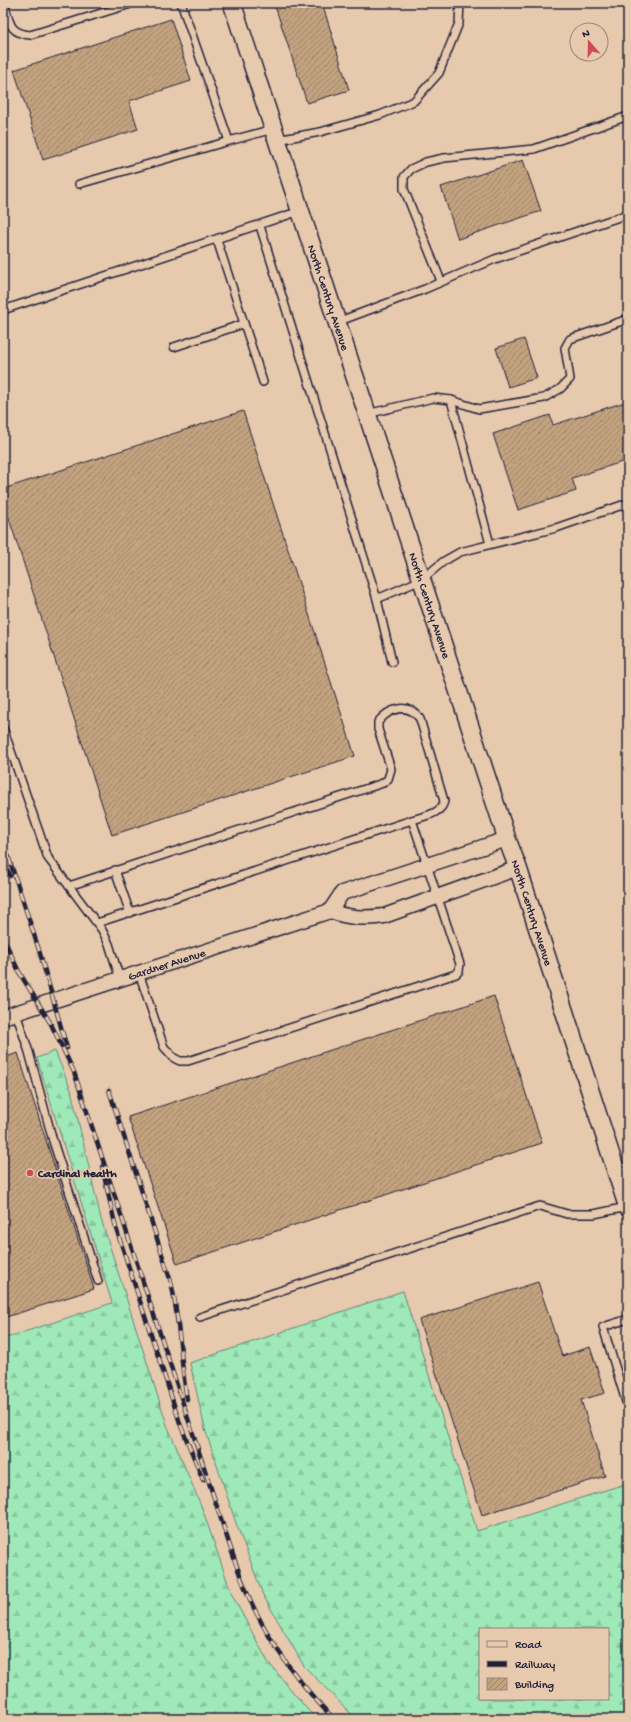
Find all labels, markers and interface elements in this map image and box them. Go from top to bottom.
north arrow [569,22,609,62]
text: N [581,28,592,41]
street label: North Century Avenue [303,243,351,354]
street label: North Century Avenue [404,551,452,661]
street label: North Century Avenue [507,858,554,969]
street label: Gardner Avenue [127,947,209,985]
marker: Cardinal Health [25,1168,35,1178]
place label: Cardinal Health [37,1168,117,1182]
legend [479,1628,609,1700]
text: Road [515,1639,542,1653]
text: Railway [515,1659,555,1673]
text: Building [514,1679,554,1693]

